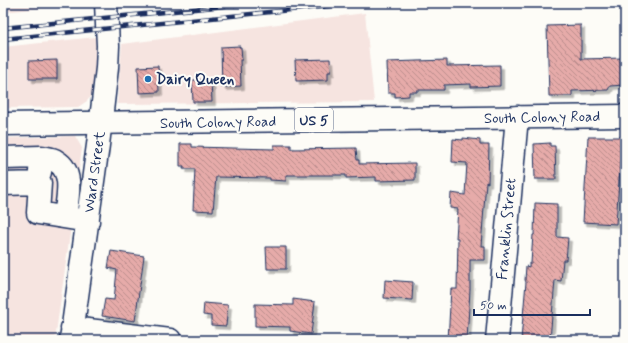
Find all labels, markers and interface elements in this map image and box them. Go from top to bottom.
place label: Dairy Queen [156,70,235,90]
marker: Dairy Queen [143,74,153,84]
street label: South Colony Road [484,107,600,129]
road number: US 5 [295,108,333,132]
street label: South Colony Road [160,112,276,134]
street label: Ward Street [79,130,111,214]
street label: Franklin Street [493,177,521,281]
scale bar [474,291,590,317]
text: 50 m [480,298,507,314]

